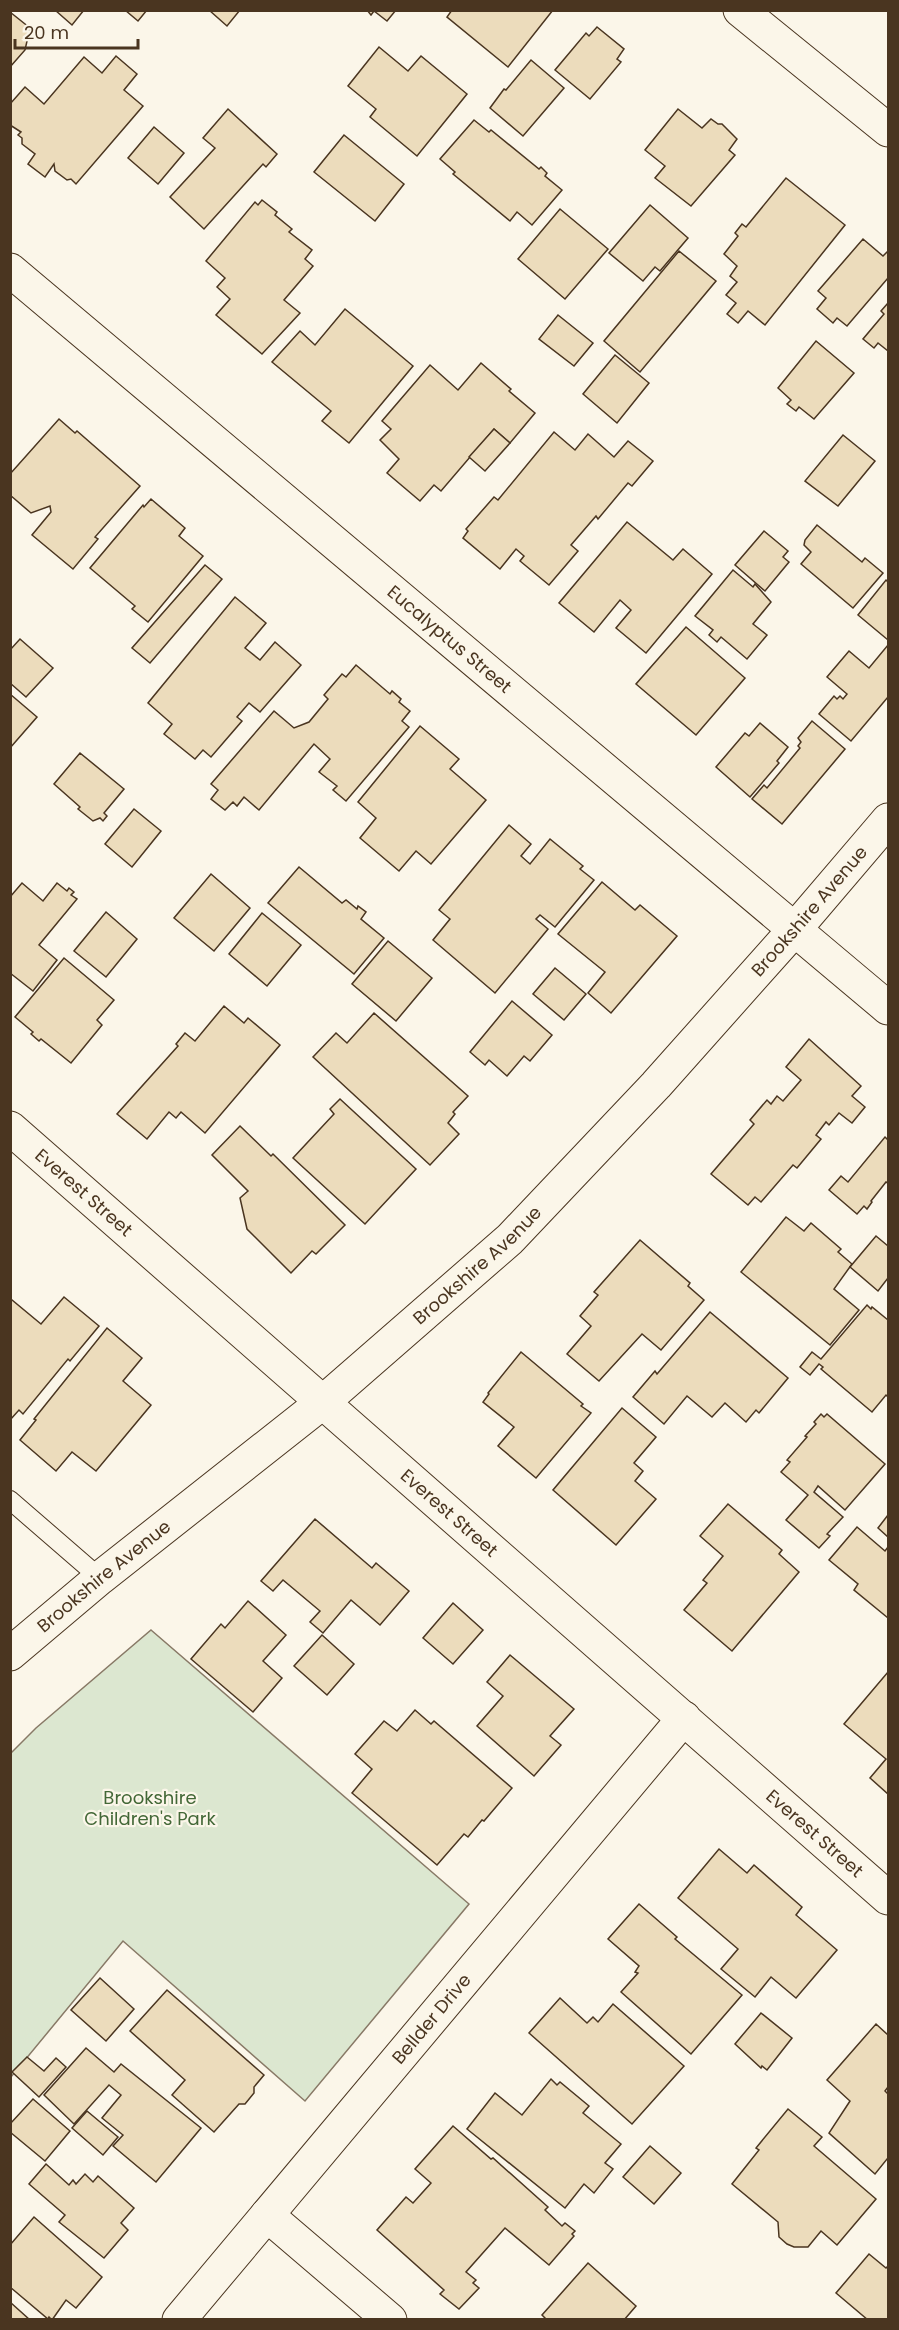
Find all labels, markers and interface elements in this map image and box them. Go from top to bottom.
scale bar [15,12,138,50]
text: 20 m [24,20,69,45]
street label: Eucalyptus Street [382,579,517,699]
street label: Brookshire Avenue [745,840,873,982]
street label: Everest Street [30,1143,138,1242]
street label: Brookshire Avenue [407,1200,547,1330]
street label: Everest Street [395,1463,503,1562]
street label: Brookshire Avenue [31,1514,176,1638]
street label: Everest Street [761,1784,869,1883]
park label: Brookshire Children's Park [84,1785,216,1831]
street label: Bellder Drive [386,1968,476,2069]

